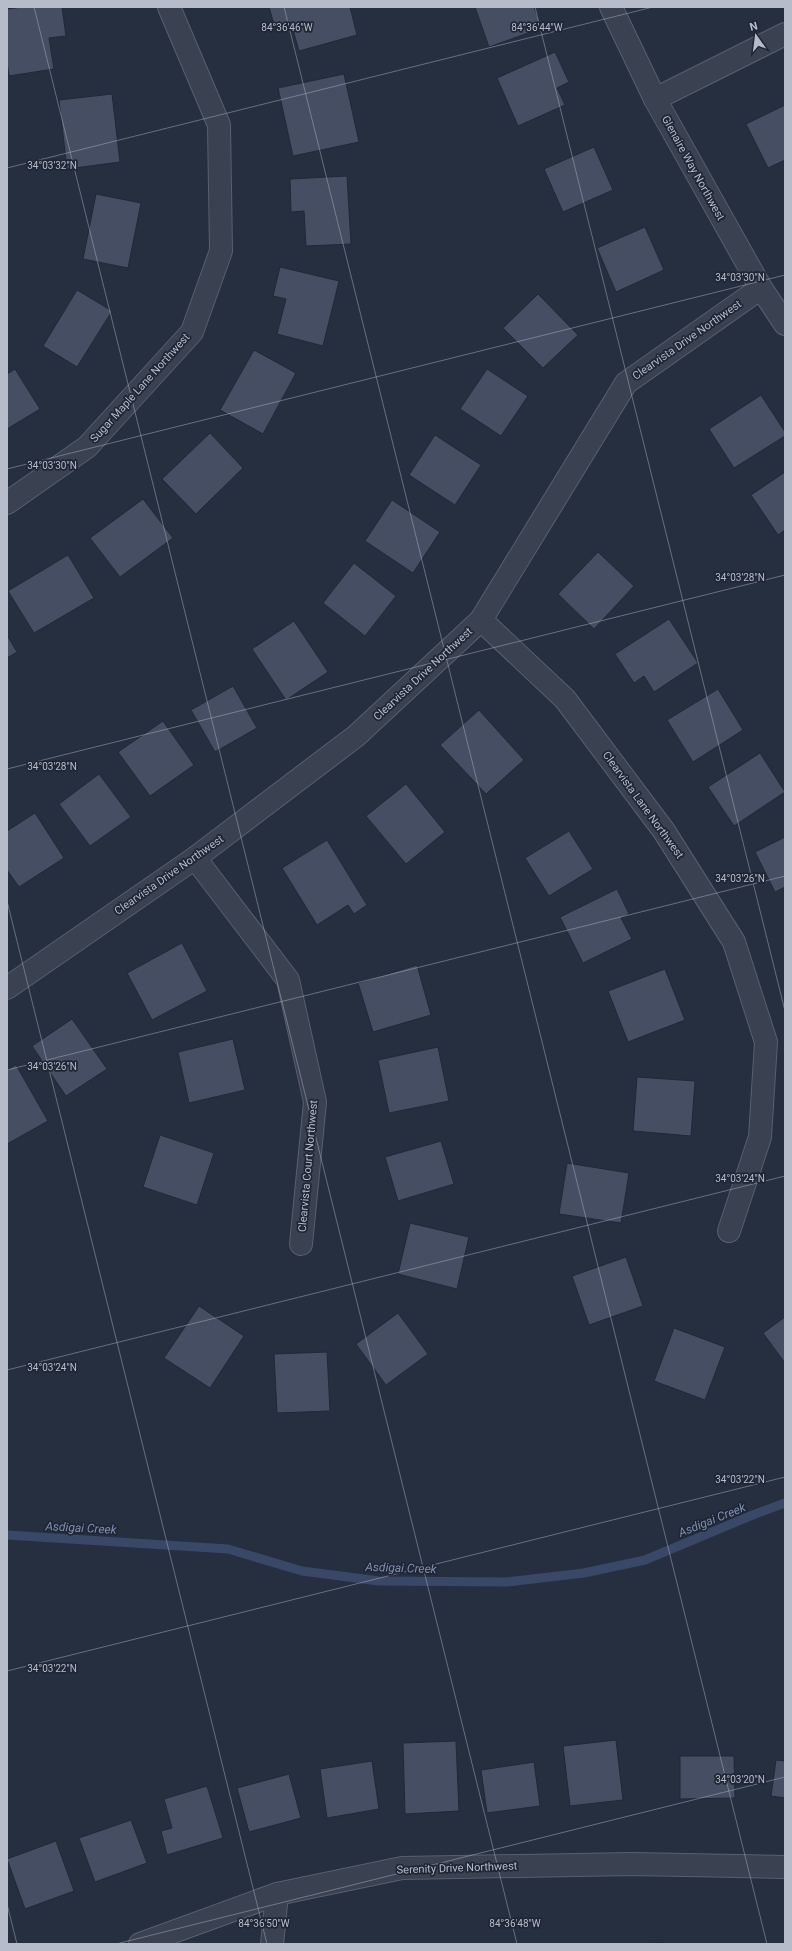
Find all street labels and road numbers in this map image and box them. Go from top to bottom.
street label: Glenaire Way Northwest [659,113,727,223]
street label: Clearvista Drive Northwest [630,297,744,383]
street label: Sugar Maple Lane Northwest [88,331,193,445]
street label: Clearvista Drive Northwest [371,625,475,723]
street label: Clearvista Lane Northwest [600,749,686,861]
street label: Clearvista Drive Northwest [112,832,226,918]
street label: Clearvista Court Northwest [296,1099,320,1233]
street label: Serenity Drive Northwest [396,1859,518,1877]

